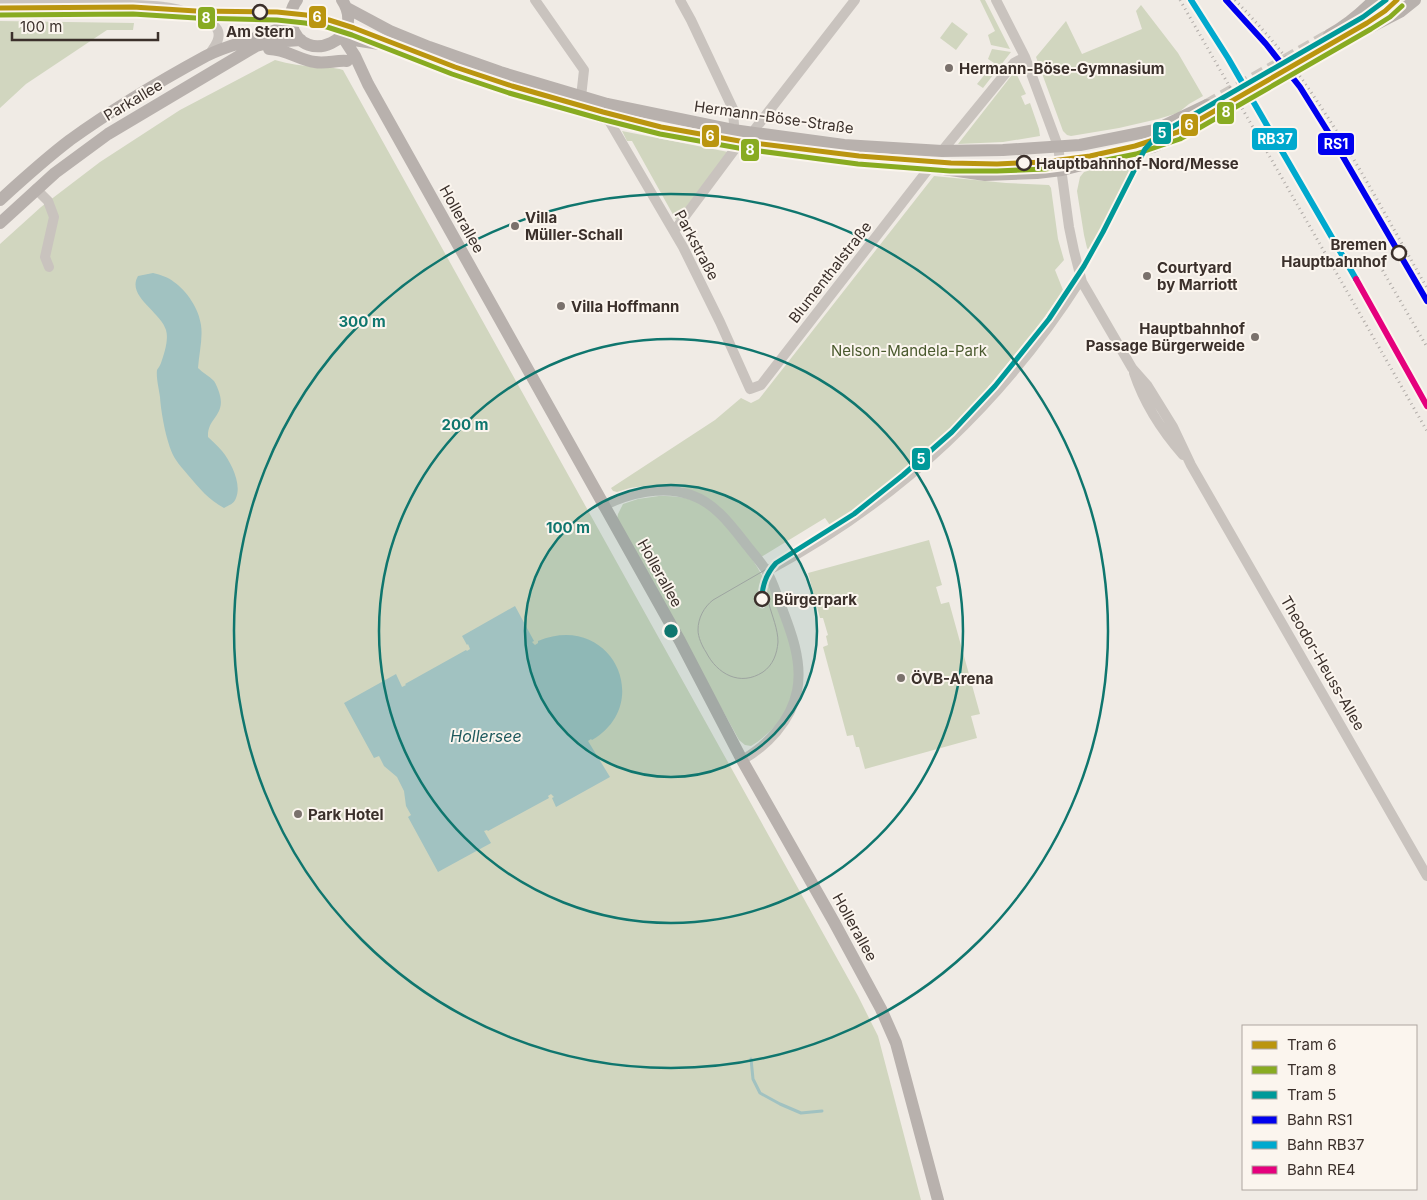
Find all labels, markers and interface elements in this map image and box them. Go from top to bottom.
marker: Am Stern [252,4,268,20]
line badge: 6 [308,5,327,29]
line badge: 8 [197,6,216,30]
text: 6 [312,8,322,25]
text: 8 [201,9,211,26]
scale bar [12,10,159,42]
text: 100 m [20,17,62,36]
place label: Am Stern [226,22,294,41]
place label: Hermann-Böse-Gymnasium [959,59,1164,78]
marker: Hermann-Böse-Gymnasium [943,62,955,74]
street label: Parkallee [100,75,166,125]
street label: Hermann-Böse-Straße [693,96,855,138]
line badge: 8 [1216,101,1235,125]
text: 8 [1221,103,1231,120]
line badge: 6 [1180,113,1199,137]
text: 6 [1184,116,1194,133]
line badge: 5 [1152,121,1172,145]
line badge: 6 [701,124,720,148]
text: 5 [1158,124,1167,141]
text: 6 [705,127,715,144]
line badge: RB37 [1251,127,1298,151]
text: RB37 [1257,130,1293,147]
line badge: RS1 [1317,132,1355,156]
text: RS1 [1324,135,1348,152]
line badge: 8 [740,138,760,162]
text: 8 [745,141,755,158]
place label: Hauptbahnhof-Nord/Messe [1036,154,1239,173]
marker: Hauptbahnhof-Nord/Messe [1016,155,1032,171]
street label: Hollerallee [436,182,488,256]
street label: Parkstraße [671,207,723,283]
place label: Villa Müller-Schall [525,208,623,244]
street label: Blumenthalstraße [784,217,876,327]
marker: Villa Müller-Schall [509,220,521,232]
place label: Bremen Hauptbahnhof [1281,235,1387,271]
marker: Bremen Hauptbahnhof [1391,245,1407,261]
place label: Courtyard by Marriott [1157,258,1238,294]
marker: Courtyard by Marriott [1141,270,1153,282]
place label: Villa Hoffmann [571,297,679,316]
marker: Villa Hoffmann [555,300,567,312]
text: 300 m [338,312,386,331]
place label: Hauptbahnhof Passage Bürgerweide [1086,319,1245,355]
marker: Hauptbahnhof Passage Bürgerweide [1249,331,1261,343]
park label: Nelson-Mandela-Park [831,341,988,360]
text: 200 m [442,415,488,434]
line badge: 5 [911,447,931,471]
text: 5 [917,450,926,467]
text: 100 m [546,518,590,537]
street label: Hollerallee [634,536,686,610]
place label: Bürgerpark [774,590,857,609]
marker: Bürgerpark [754,591,770,607]
street label: Theodor-Heuss-Allee [1277,592,1369,734]
centre of rings [662,622,680,640]
place label: ÖVB-Arena [911,669,994,688]
marker: ÖVB-Arena [895,672,907,684]
water label: Hollersee [450,726,522,746]
place label: Park Hotel [308,805,384,824]
marker: Park Hotel [292,808,304,820]
street label: Hollerallee [829,890,881,964]
legend [1242,1025,1417,1190]
text: Tram 6 [1287,1035,1337,1054]
text: Tram 8 [1287,1060,1337,1079]
text: Tram 5 [1287,1085,1336,1104]
text: Bahn RS1 [1287,1110,1353,1129]
text: Bahn RB37 [1287,1135,1364,1154]
text: Bahn RE4 [1287,1160,1356,1179]

